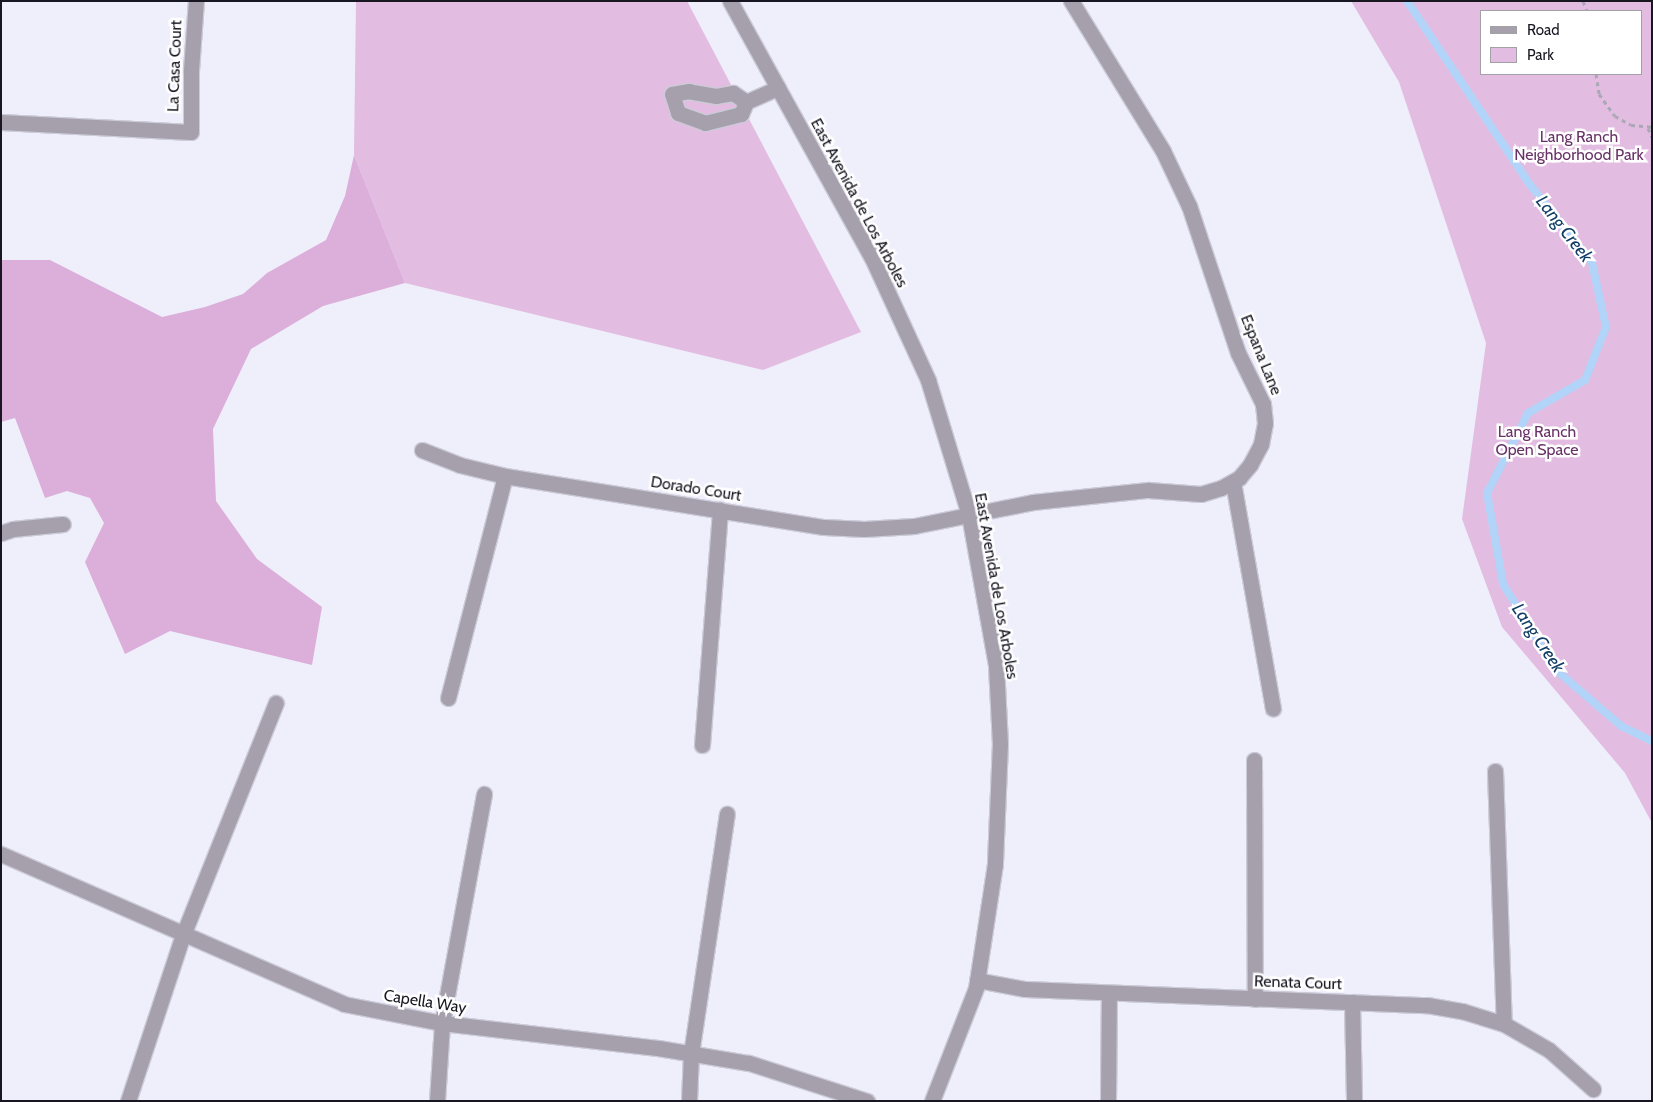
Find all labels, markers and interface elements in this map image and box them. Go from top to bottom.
legend [1480,10,1643,75]
street label: La Casa Court [164,20,186,112]
text: Road [1527,21,1560,39]
text: Park [1527,46,1554,64]
street label: East Avenida de Los Arboles [806,115,912,291]
park label: Lang Ranch Neighborhood Park [1514,127,1644,165]
water label: Lang Creek [1531,191,1597,267]
street label: Espana Lane [1236,312,1286,398]
park label: Lang Ranch Open Space [1495,422,1579,460]
street label: Dorado Court [649,472,743,506]
street label: East Avenida de Los Arboles [970,492,1022,680]
water label: Lang Creek [1507,599,1569,677]
street label: Renata Court [1254,972,1342,994]
street label: Capella Way [382,986,468,1018]

